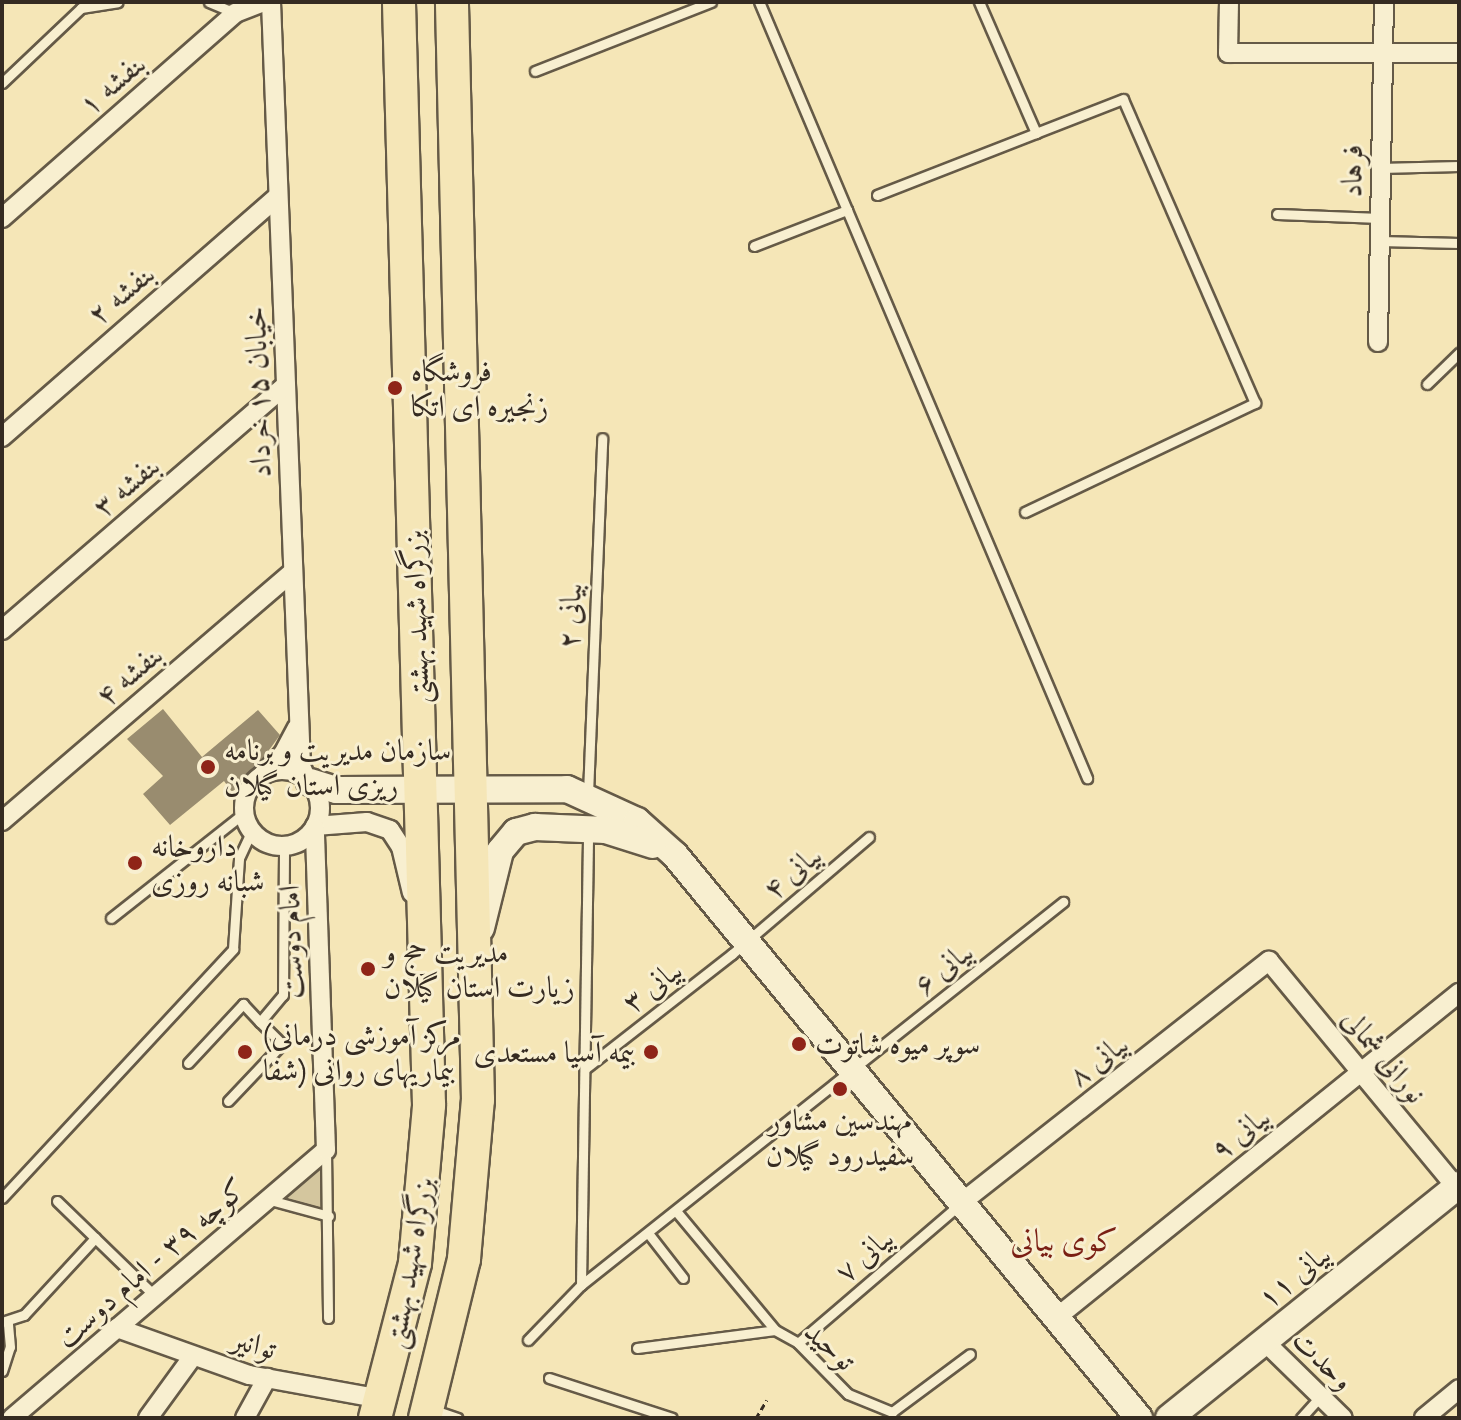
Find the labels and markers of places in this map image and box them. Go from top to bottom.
place label: فروشگاه زنجیره ای اتکا [411,353,549,424]
marker: فروشگاه زنجیره ای اتکا [386,379,404,397]
place label: سازمان مدیریت و برنامه ریزی استان گیلان [224,732,451,802]
marker: سازمان مدیریت و برنامه ریزی استان گیلان [199,758,217,776]
place label: داروخانه شبانه روزی [151,828,265,898]
marker: داروخانه شبانه روزی [126,854,144,872]
place label: مدیریت حج و زیارت استان گیلان [384,934,575,1004]
marker: مدیریت حج و زیارت استان گیلان [359,960,377,978]
place label: (مرکز آموزشی درمانی بیماریهای روانی (شفا [263,1017,461,1088]
place label: سوپر میوه شاتوت [815,1026,980,1062]
place label: بیمه آسیا مستعدی [473,1034,635,1070]
marker: سوپر میوه شاتوت [790,1035,808,1053]
marker: (مرکز آموزشی درمانی بیماریهای روانی (شفا [234,1041,256,1063]
marker: بیمه آسیا مستعدی [642,1043,660,1061]
marker: مهندسین مشاور سفیدرود گیلان [831,1080,849,1098]
place label: مهندسین مشاور سفیدرود گیلان [766,1102,914,1172]

